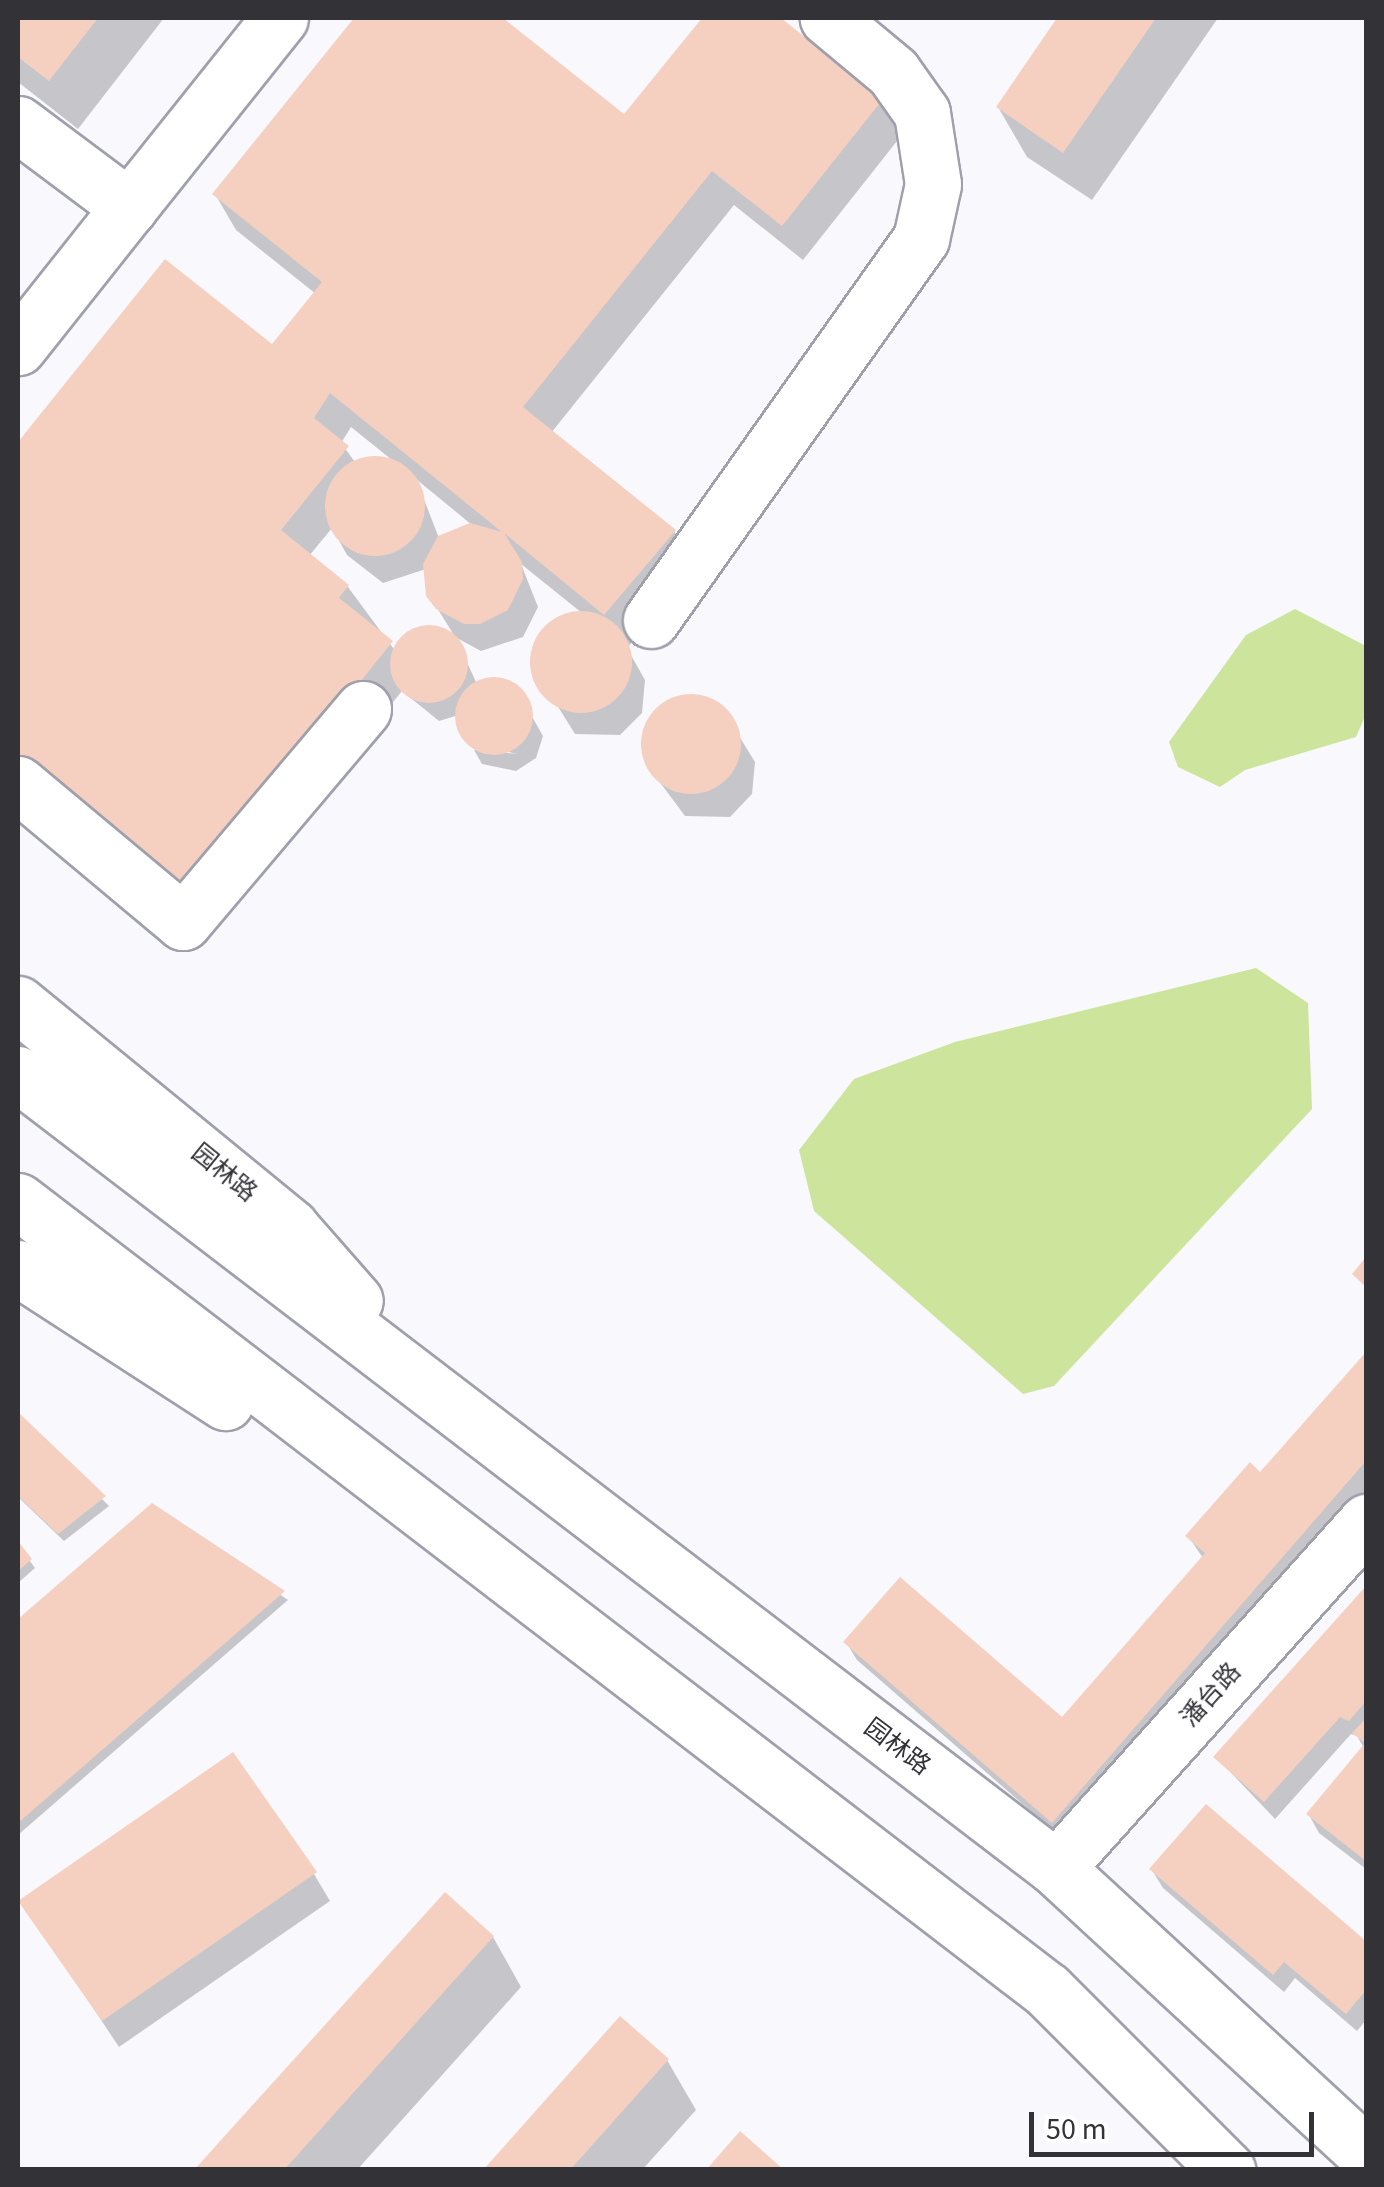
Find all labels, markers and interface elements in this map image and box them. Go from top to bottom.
street label: 园林路 [185,1138,263,1208]
street label: 潘台路 [1175,1657,1247,1733]
street label: 园林路 [858,1712,936,1782]
scale bar [1034,2092,1319,2154]
text: 50 m [1046,2108,1107,2151]

